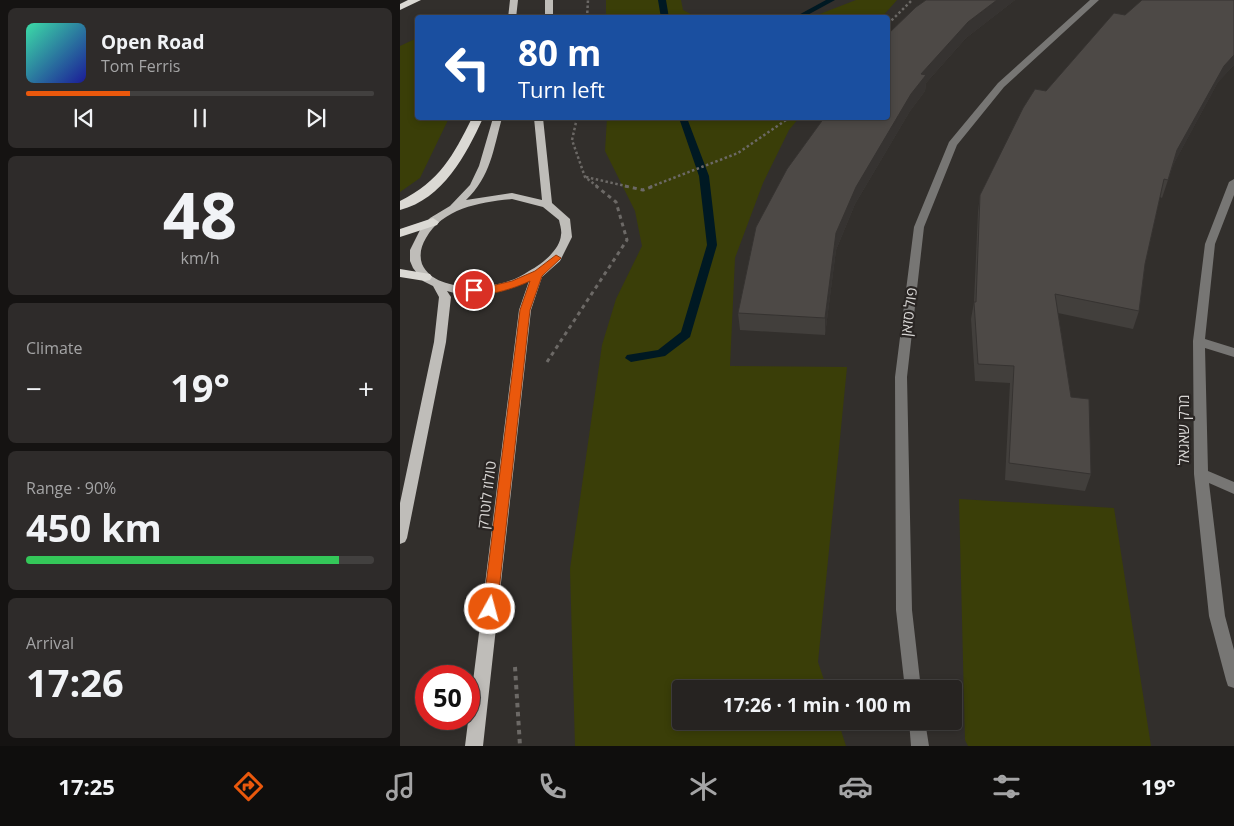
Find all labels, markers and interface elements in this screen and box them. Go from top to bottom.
text: Open Road [101,29,205,55]
text: 80 m [518,29,601,76]
icon: left [435,35,500,100]
text: Tom Ferris [101,55,180,77]
text: Turn left [518,74,605,104]
icon: previous [70,104,98,132]
icon: pause [186,104,214,132]
icon: next [302,104,330,132]
text: 48 [163,170,237,258]
text: km/h [181,247,219,269]
pin [453,269,495,311]
icon: arrive [460,276,488,304]
street label: פול סזאן [895,286,921,338]
text: Climate [26,337,83,359]
text: 19° [170,361,230,413]
text: − [26,369,42,407]
text: + [358,369,374,407]
street label: מרק שאגאל [1173,394,1193,466]
street label: טולוז לוטרק [472,459,500,530]
text: Range · 90% [26,477,116,499]
text: 450 km [26,501,162,553]
position arrow [463,582,515,634]
text: Arrival [26,632,74,654]
text: 17:26 [26,656,124,708]
speed limit sign: 50 [415,665,480,730]
text: 17:26 · 1 min · 100 m [723,692,911,718]
icon: directions [231,769,266,804]
icon: music [383,769,418,804]
icon: phone [535,769,570,804]
icon: climate [686,769,721,804]
icon: car [838,769,873,804]
icon: filters [989,769,1024,804]
text: 17:25 [58,771,115,801]
text: 19° [1141,771,1176,801]

